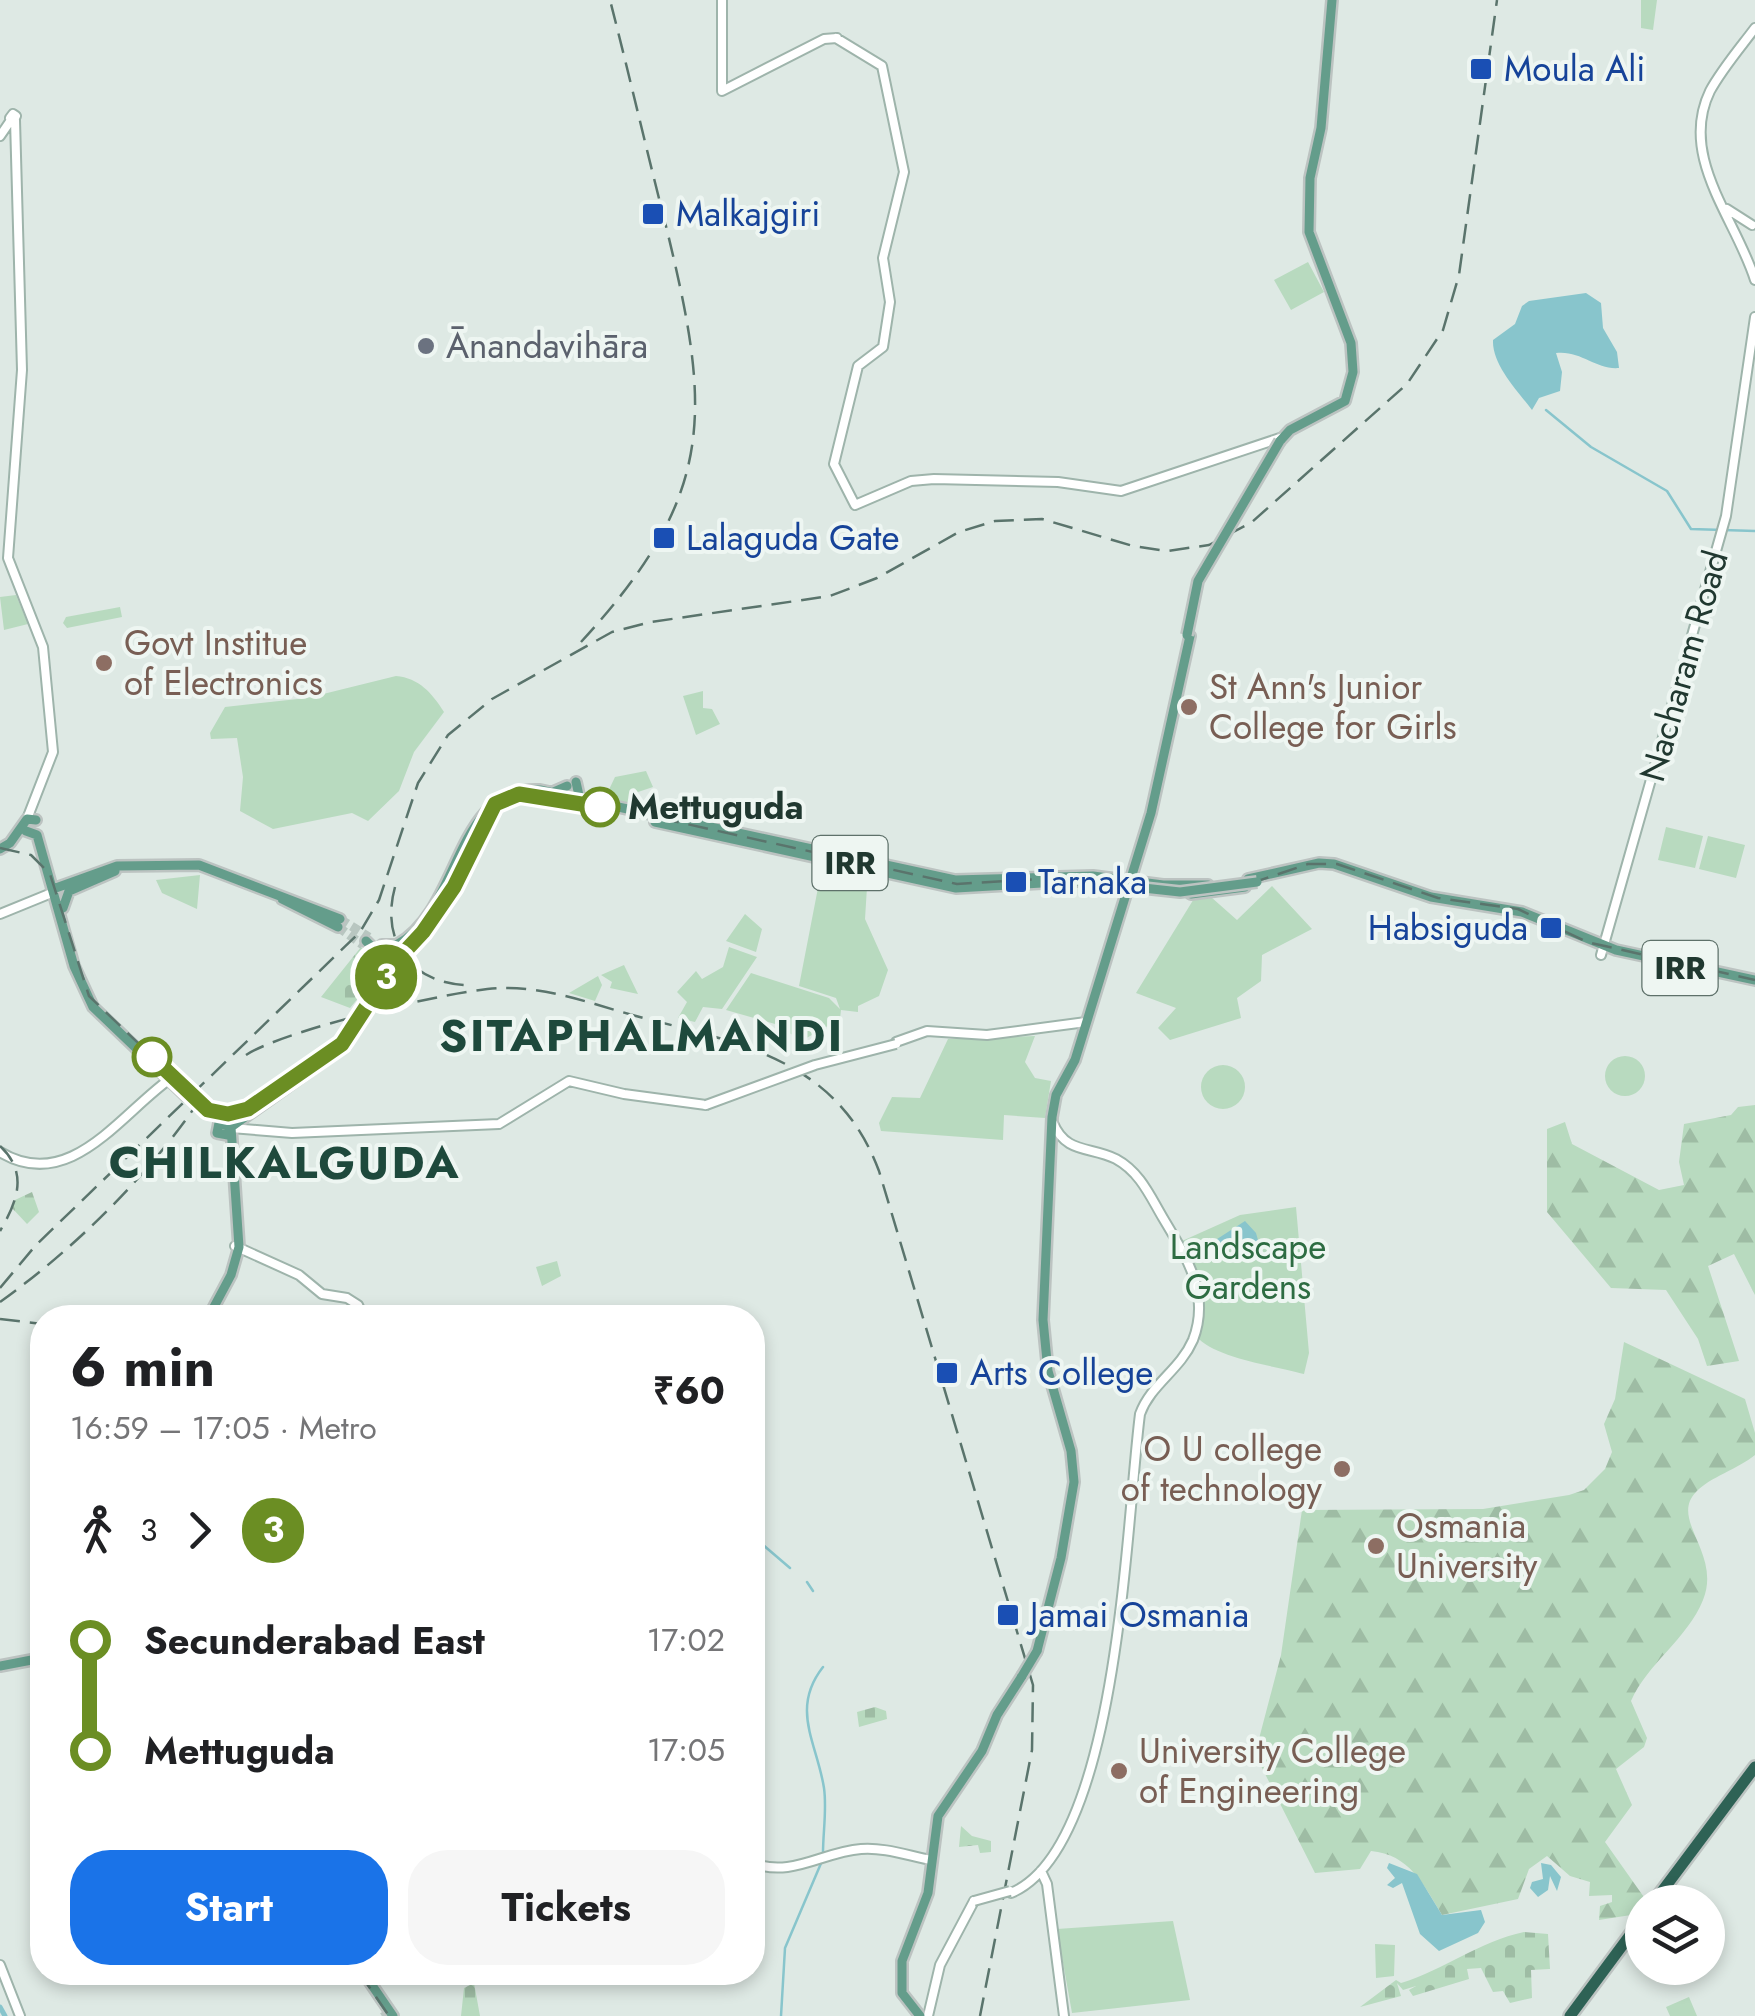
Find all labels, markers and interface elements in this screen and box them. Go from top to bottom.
place label: Moula Ali [1504,44,1645,94]
marker: Moula Ali [1468,56,1494,82]
place label: Malkajgiri [676,189,820,239]
marker: Malkajgiri [640,201,666,227]
place label: Ānandavihāra [446,321,648,371]
marker: Ānandavihāra [415,335,437,357]
place label: Lalaguda Gate [686,513,899,563]
marker: Lalaguda Gate [651,525,677,551]
street label: Nacharam Road [1627,545,1741,787]
place label: Govt Institue of Electronics [124,618,323,708]
marker: Govt Institue of Electronics [93,652,115,674]
place label: St Ann's Junior College for Girls [1209,662,1457,752]
marker: St Ann's Junior College for Girls [1178,696,1200,718]
place label: Mettuguda [628,782,804,832]
marker: Mettuguda [581,788,619,826]
road number: IRR [812,836,888,890]
place label: Tarnaka [1038,857,1147,907]
marker: Tarnaka [1003,869,1029,895]
place label: Habsiguda [1368,903,1528,953]
marker: Habsiguda [1538,915,1564,941]
road number: IRR [1642,941,1718,995]
line badge: 3 [354,944,418,1010]
text: 3 [375,952,397,1002]
district label: SITAPHALMANDI [439,1003,845,1068]
unlabelled marker [133,1038,171,1076]
district label: CHILKALGUDA [109,1130,461,1195]
park label: Landscape Gardens [1170,1222,1326,1312]
text: 6 min [70,1327,215,1407]
place label: Arts College [970,1348,1153,1398]
marker: Arts College [934,1360,960,1386]
text: ₹60 [653,1363,725,1418]
text: 16:59 – 17:05 · Metro [70,1405,377,1451]
place label: O U college of technology [1121,1424,1323,1514]
marker: O U college of technology [1331,1458,1353,1480]
place label: Osmania University [1396,1501,1538,1591]
icon: walk [70,1503,125,1558]
icon: forward [172,1503,227,1558]
text: 3 [262,1505,284,1555]
text: 3 [140,1507,157,1553]
marker: Osmania University [1365,1535,1387,1557]
place label: Jamai Osmania [1026,1590,1249,1640]
marker: Jamai Osmania [995,1602,1021,1628]
text: Secunderabad East [144,1613,485,1668]
text: 17:02 [647,1617,725,1663]
text: Mettuguda [144,1723,335,1778]
place label: University College of Engineering [1139,1726,1406,1816]
text: 17:05 [647,1727,725,1773]
marker: University College of Engineering [1108,1760,1130,1782]
button: Start [70,1850,388,1965]
button: Tickets [408,1850,725,1965]
map controls [1625,1885,1725,1985]
button: layers [1625,1885,1725,1985]

